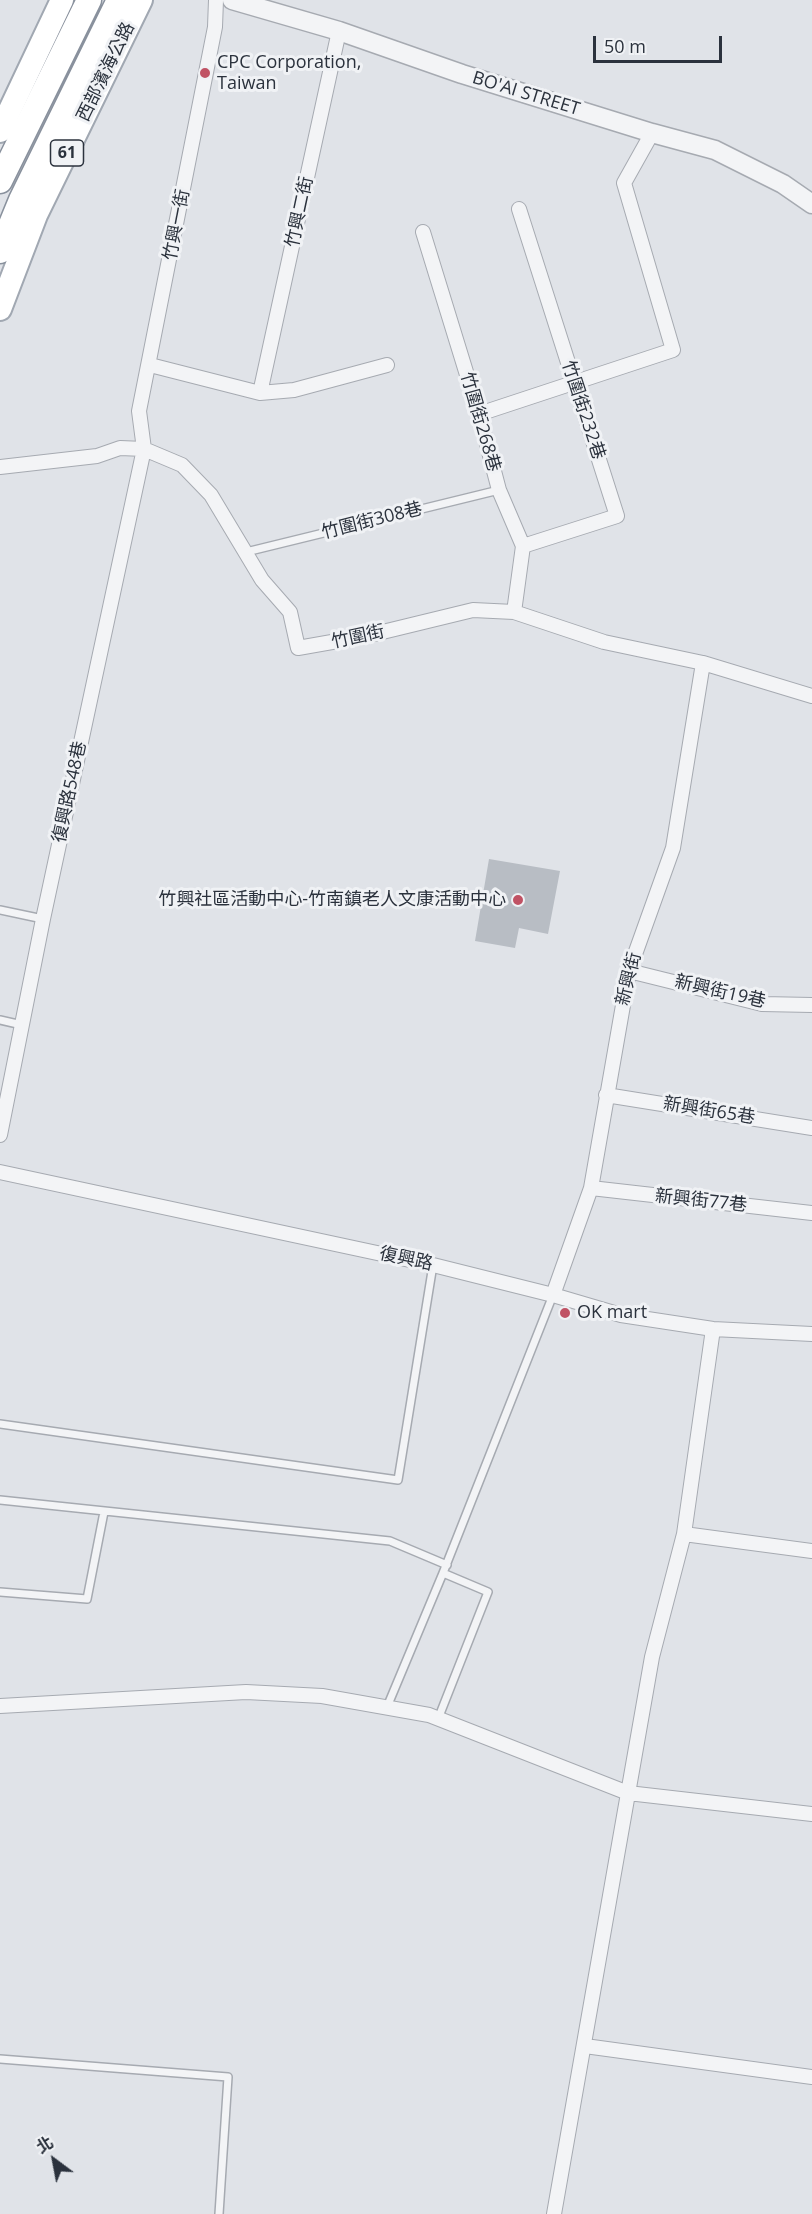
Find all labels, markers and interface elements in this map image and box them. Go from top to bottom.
street label: 西部濱海公路 [73,19,139,125]
scale bar [596,24,725,62]
text: 50 m [604,34,646,58]
place label: CPC Corporation, Taiwan [217,52,361,94]
marker: CPC Corporation, Taiwan [198,66,212,80]
street label: BO'AI STREET [470,67,582,121]
road number: 61 [50,140,84,166]
street label: 竹興二街 [282,175,318,249]
street label: 竹興一街 [160,188,194,262]
street label: 竹圍街232巷 [557,358,609,462]
street label: 竹圍街268巷 [455,370,505,474]
street label: 竹圍街308巷 [319,498,425,544]
street label: 竹圍街 [329,621,387,653]
street label: 復興路548巷 [49,739,91,845]
place label: 竹興社區活動中心-竹南鎮老人文康活動中心 [158,889,506,911]
marker: 竹興社區活動中心-竹南鎮老人文康活動中心 [511,893,525,907]
street label: 新興街 [612,950,646,1008]
street label: 新興街19巷 [672,971,768,1013]
street label: 新興街65巷 [662,1093,756,1129]
street label: 新興街77巷 [654,1185,748,1217]
street label: 復興路 [377,1243,435,1275]
place label: OK mart [577,1302,647,1324]
marker: OK mart [558,1306,572,1320]
north arrow [24,2130,84,2190]
text: 北 [32,2131,57,2158]

